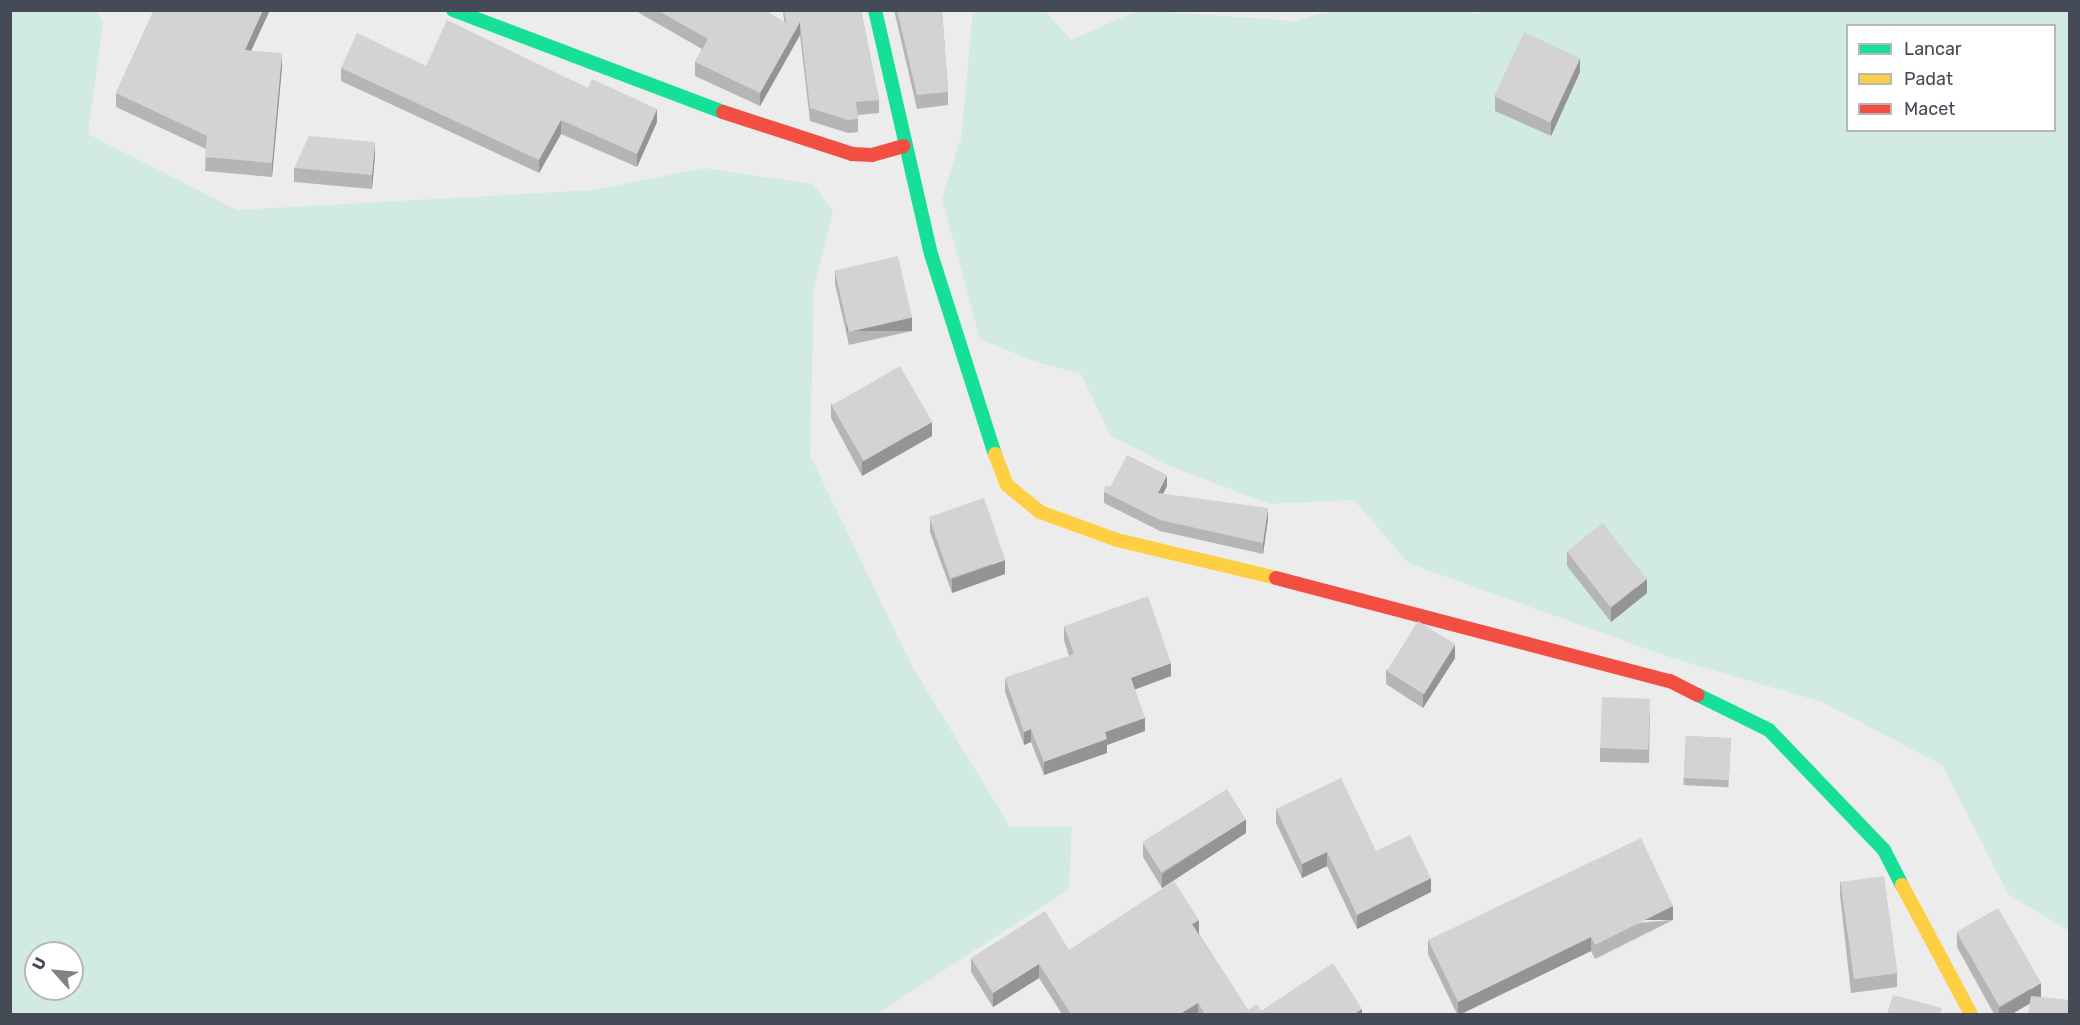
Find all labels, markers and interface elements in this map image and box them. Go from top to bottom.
legend [1846,24,2056,132]
text: Lancar [1904,38,1962,60]
text: Padat [1904,68,1953,90]
text: Macet [1904,98,1955,120]
north arrow [24,941,84,1001]
text: U [28,954,50,973]

